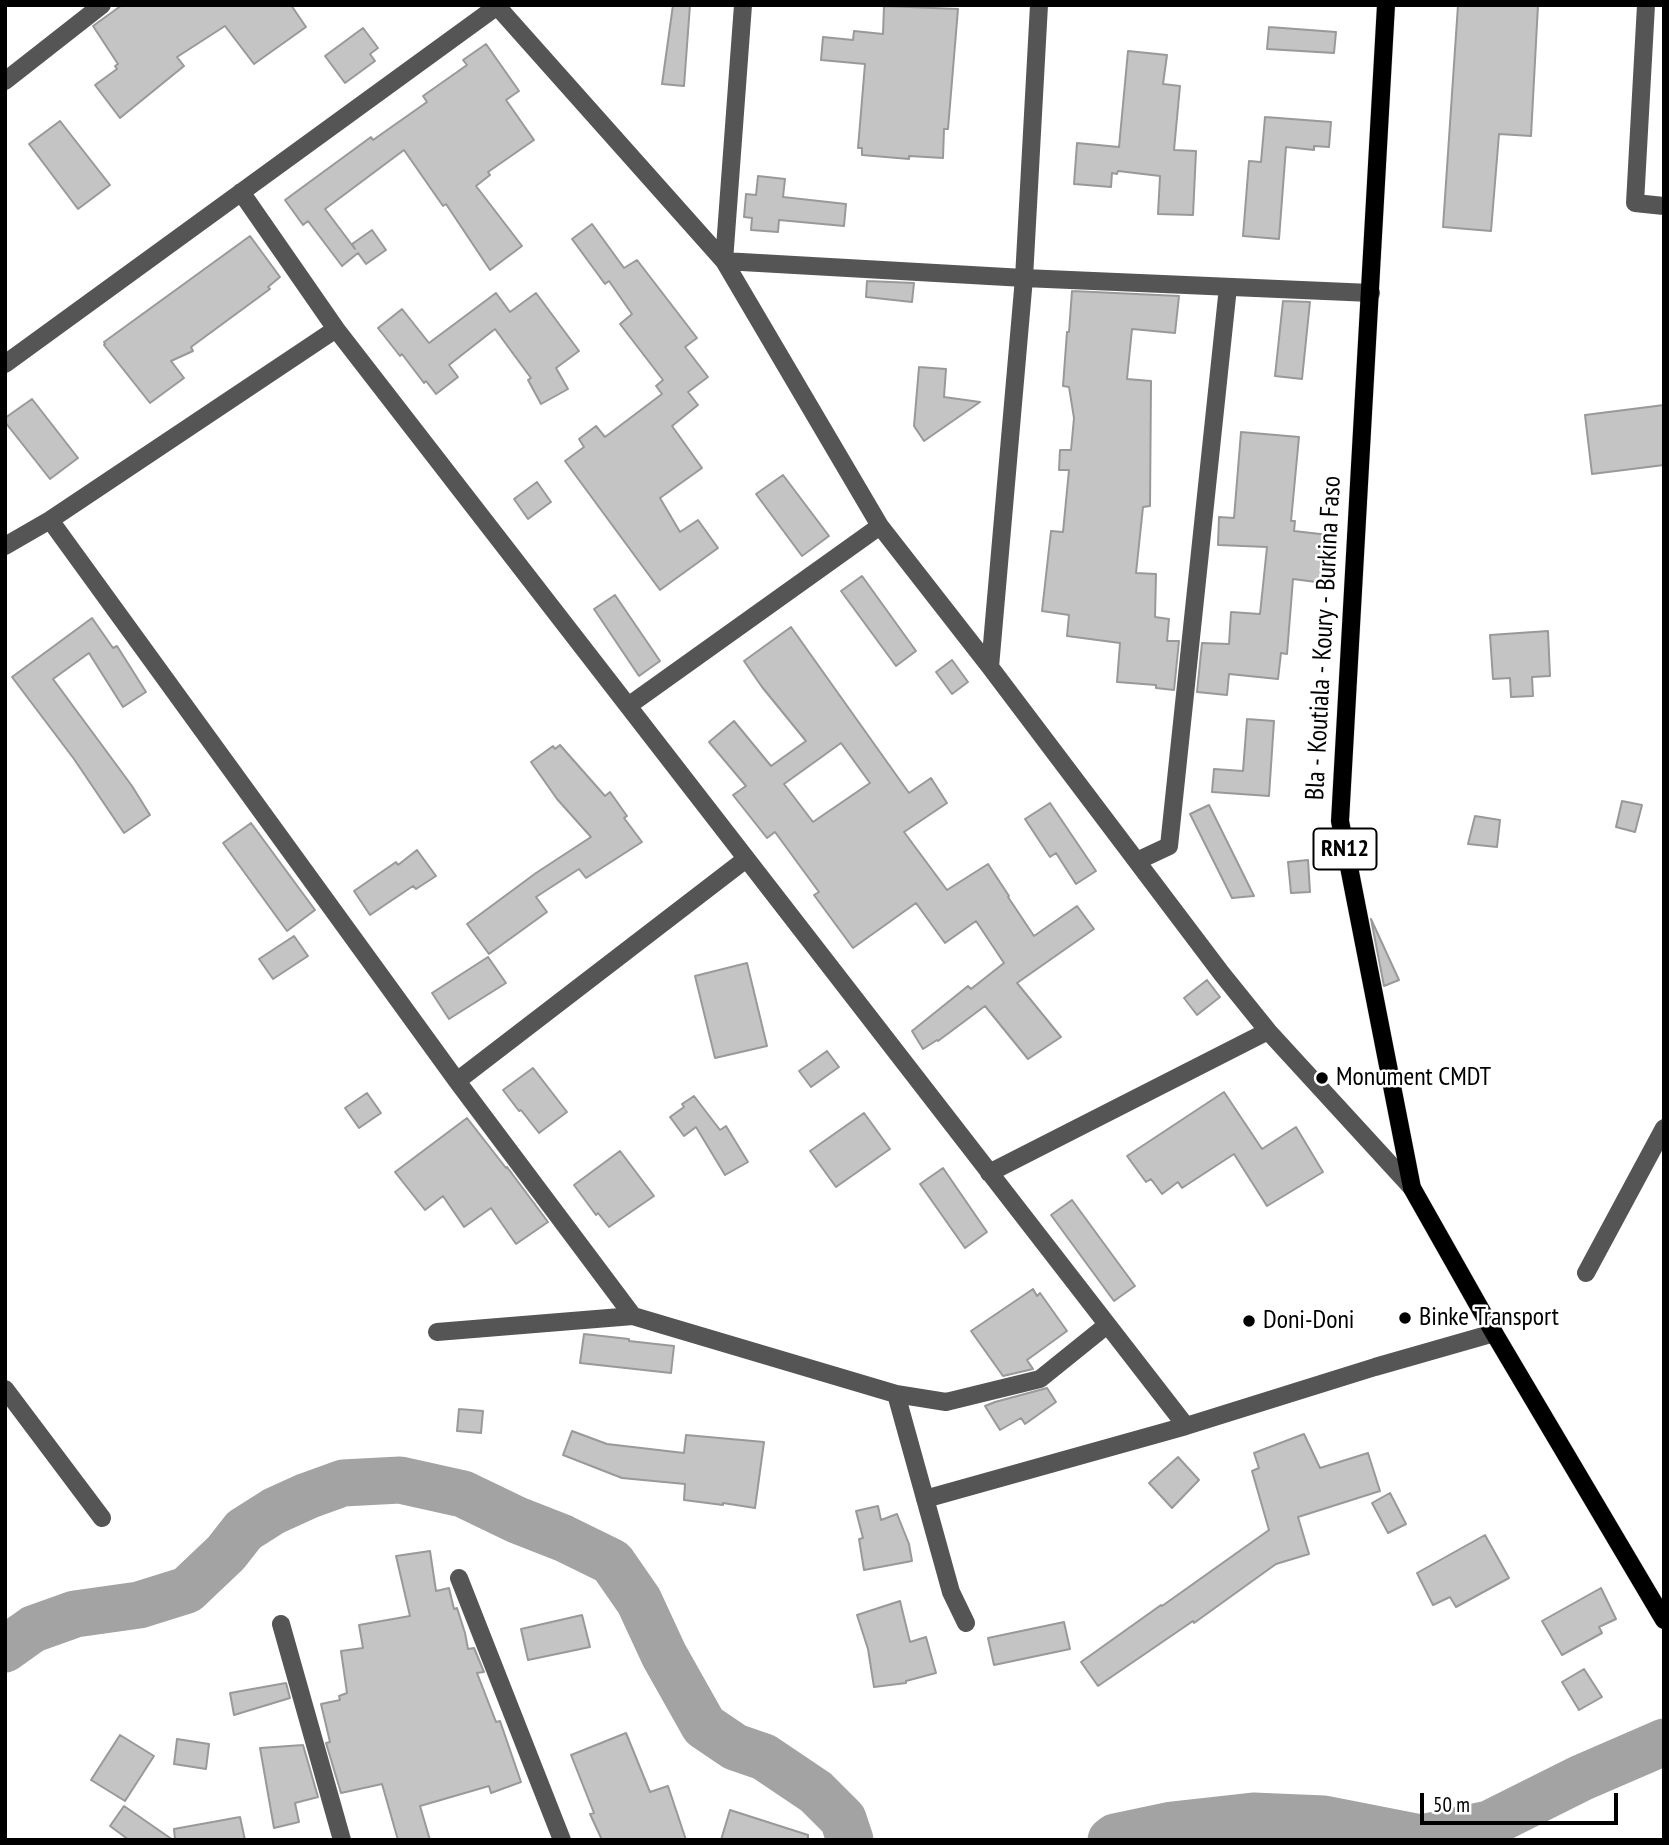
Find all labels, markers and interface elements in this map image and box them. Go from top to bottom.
street label: Bla - Koutiala - Koury - Burkina Faso [1300,475,1348,801]
road number: RN12 [1314,828,1376,870]
place label: Monument CMDT [1336,1062,1491,1094]
marker: Monument CMDT [1314,1070,1330,1086]
place label: Binke Transport [1419,1302,1559,1334]
place label: Doni-Doni [1263,1305,1354,1337]
marker: Binke Transport [1397,1310,1413,1326]
marker: Doni-Doni [1241,1313,1257,1329]
scale bar [1424,1778,1622,1822]
text: 50 m [1433,1791,1470,1818]

